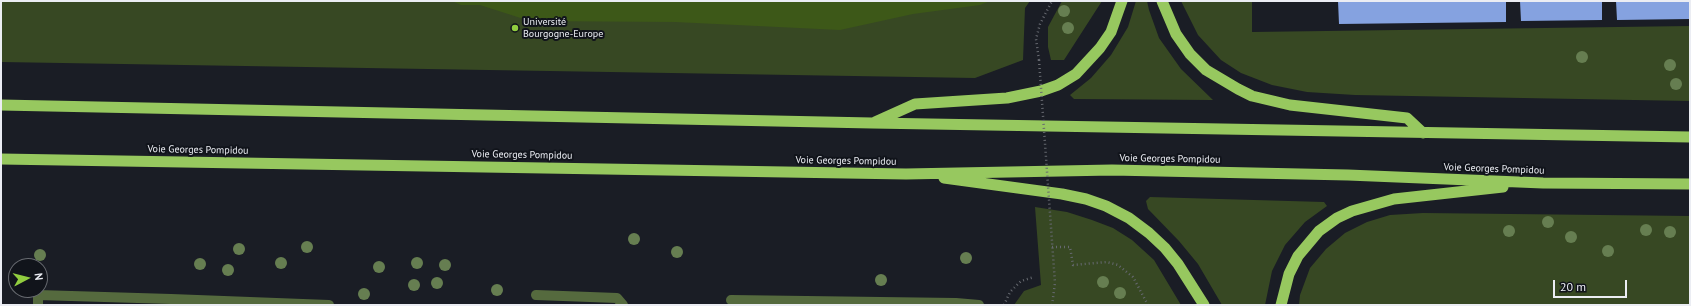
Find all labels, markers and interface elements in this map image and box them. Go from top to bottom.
place label: Université Bourgogne-Europe [523,16,603,40]
marker: Université Bourgogne-Europe [510,23,520,33]
street label: Voie Georges Pompidou [147,143,249,157]
street label: Voie Georges Pompidou [471,148,573,162]
street label: Voie Georges Pompidou [1119,152,1221,166]
street label: Voie Georges Pompidou [795,154,897,168]
street label: Voie Georges Pompidou [1443,161,1545,177]
north arrow [8,258,48,298]
text: N [32,272,46,281]
scale bar [1555,272,1629,298]
text: 20 m [1560,279,1586,294]

